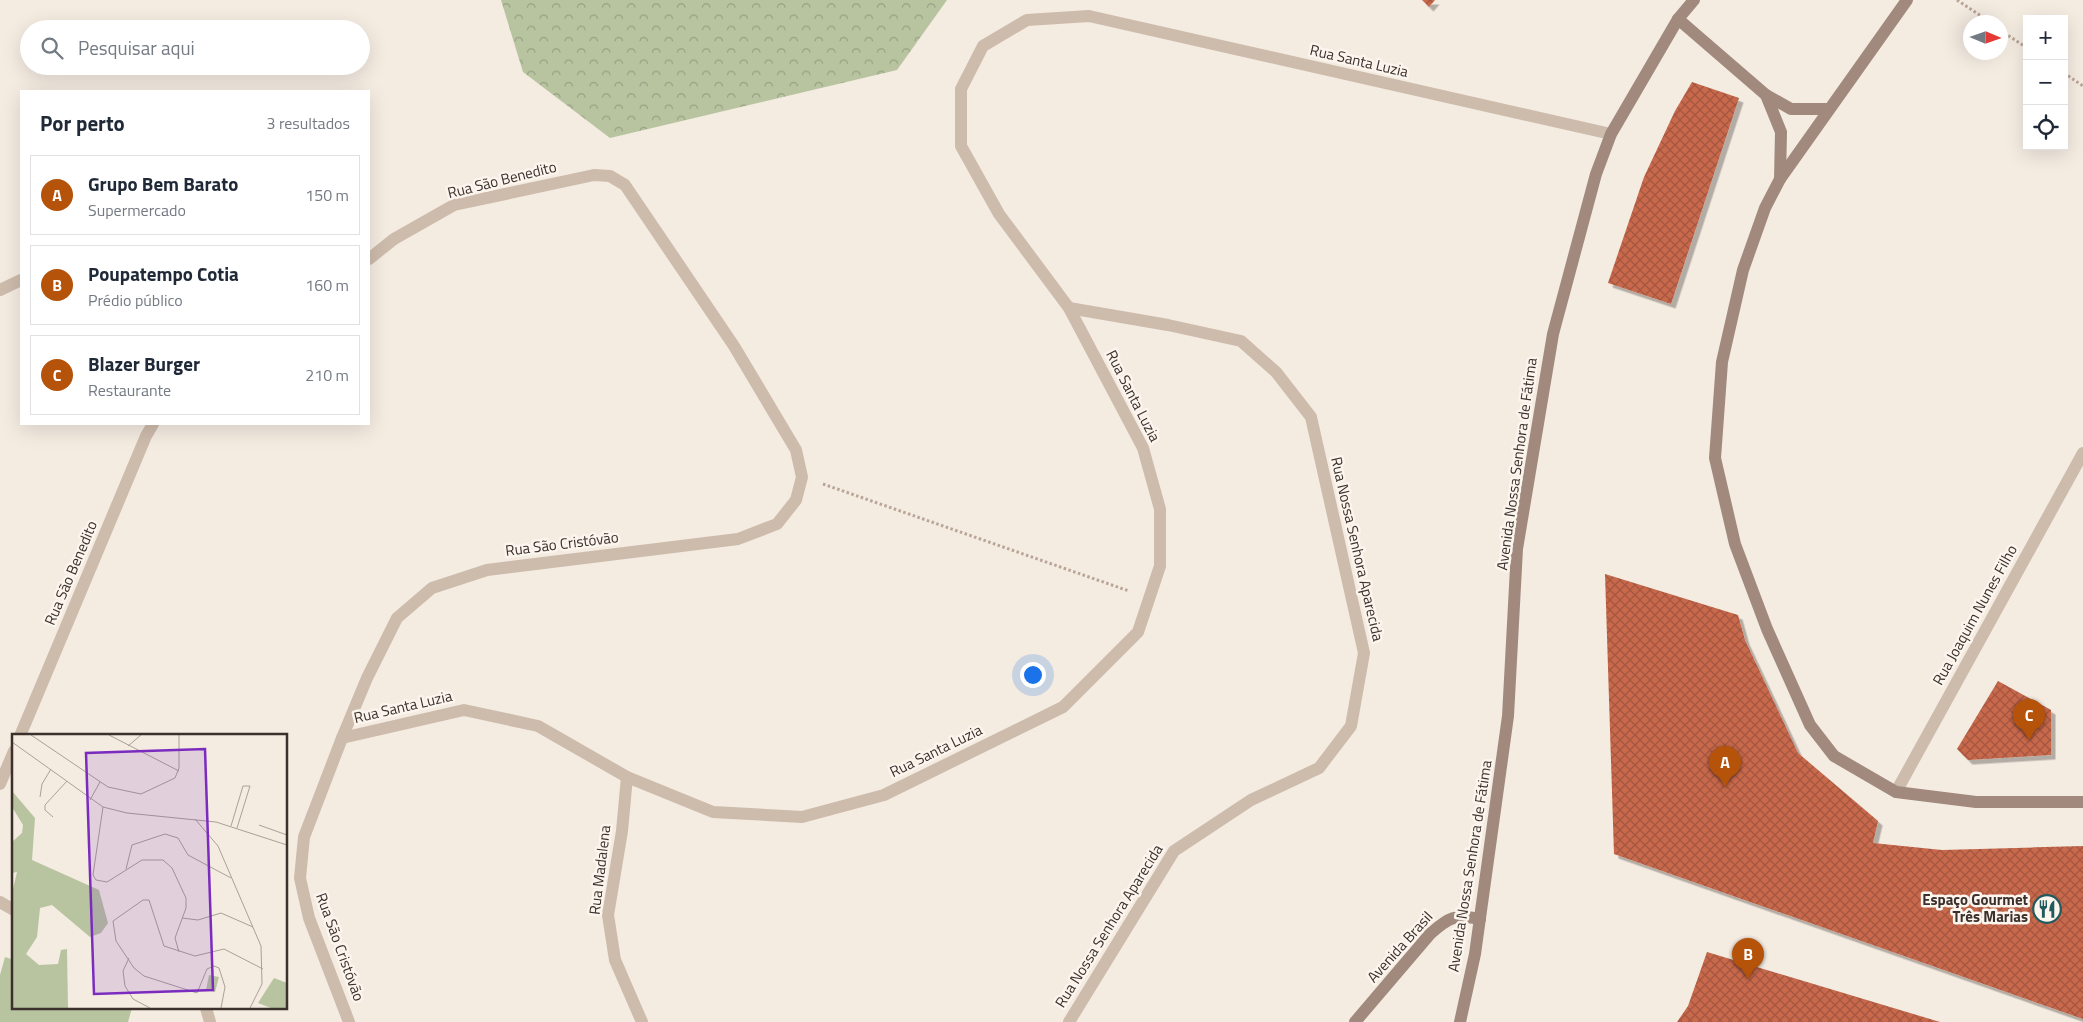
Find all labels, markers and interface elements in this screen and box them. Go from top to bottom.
north arrow [1963,15,2008,60]
map controls [2023,15,2068,150]
button: + [2023,15,2068,60]
search box [20,20,370,75]
text: Pesquisar aqui [78,33,195,62]
icon: search [38,34,66,62]
street label: Rua Santa Luzia [1308,38,1411,83]
button: − [2023,60,2068,105]
button: locate [2023,105,2068,150]
text: Por perto [40,107,125,139]
text: 3 resultados [266,111,350,135]
street label: Rua São Benedito [445,155,559,204]
text: Grupo Bem Barato [88,169,238,198]
text: A [52,183,62,207]
text: 150 m [305,183,349,207]
text: Supermercado [88,198,186,222]
text: Poupatempo Cotia [88,259,239,288]
text: B [52,273,62,297]
text: 160 m [305,273,349,297]
text: Prédio público [88,288,183,312]
street label: Rua Santa Luzia [1100,346,1167,446]
text: Blazer Burger [88,349,200,378]
street label: Avenida Nossa Senhora de Fátima [1490,356,1543,572]
text: C [53,363,61,387]
text: 210 m [305,363,349,387]
text: Restaurante [88,378,171,402]
street label: Rua Nossa Senhora Aparecida [1325,454,1390,644]
street label: Rua São Benedito [38,517,103,629]
street label: Rua São Cristóvão [504,525,620,562]
street label: Rua Joaquim Nunes Filho [1926,540,2023,689]
your location [1020,662,1046,688]
street label: Rua Santa Luzia [351,684,455,729]
pin: C [2013,699,2045,740]
street label: Rua Santa Luzia [886,718,986,783]
inset map [12,734,288,1010]
pin: A [1709,746,1741,787]
street label: Avenida Nossa Senhora de Fátima [1441,758,1498,974]
street label: Rua Madalena [583,823,616,916]
street label: Rua Nossa Senhora Aparecida [1049,839,1169,1012]
place label: Espaço Gourmet Três Marias [1922,888,2029,928]
street label: Rua São Cristóvão [310,889,371,1004]
restaurant icon: Espaço Gourmet Três Marias [2032,894,2062,924]
street label: Avenida Brasil [1361,906,1438,987]
pin: B [1732,938,1764,979]

